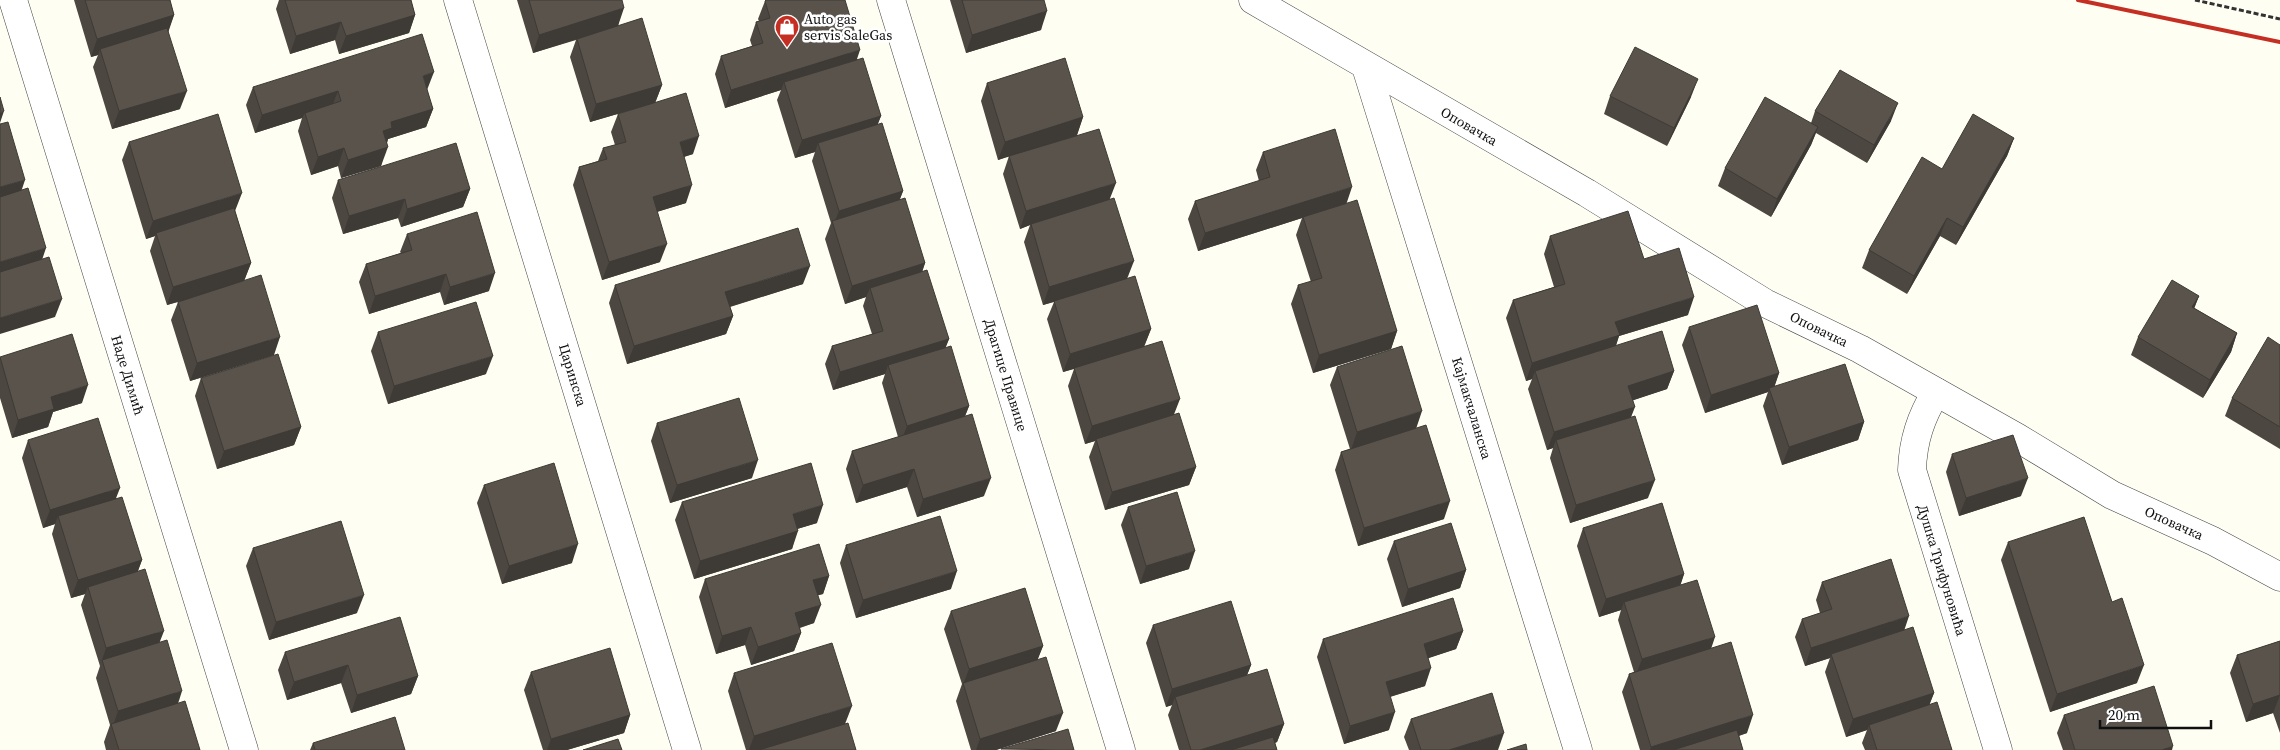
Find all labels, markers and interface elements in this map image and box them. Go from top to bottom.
place label: Auto gas servis SaleGas [804,9,892,45]
shop icon: Auto gas servis SaleGas [774,14,800,48]
street label: Оповачка [1437,102,1502,151]
street label: Оповачка [1786,306,1852,352]
street label: Драгице Правице [979,316,1033,434]
street label: Наде Димић [106,333,150,417]
street label: Царинска [554,341,592,410]
street label: Кајмакчаланска [1447,355,1497,462]
street label: Оповачка [2141,501,2207,545]
street label: Душка Трифуновића [1912,502,1972,639]
scale bar [2100,698,2211,730]
text: 20 m [2108,704,2140,725]

